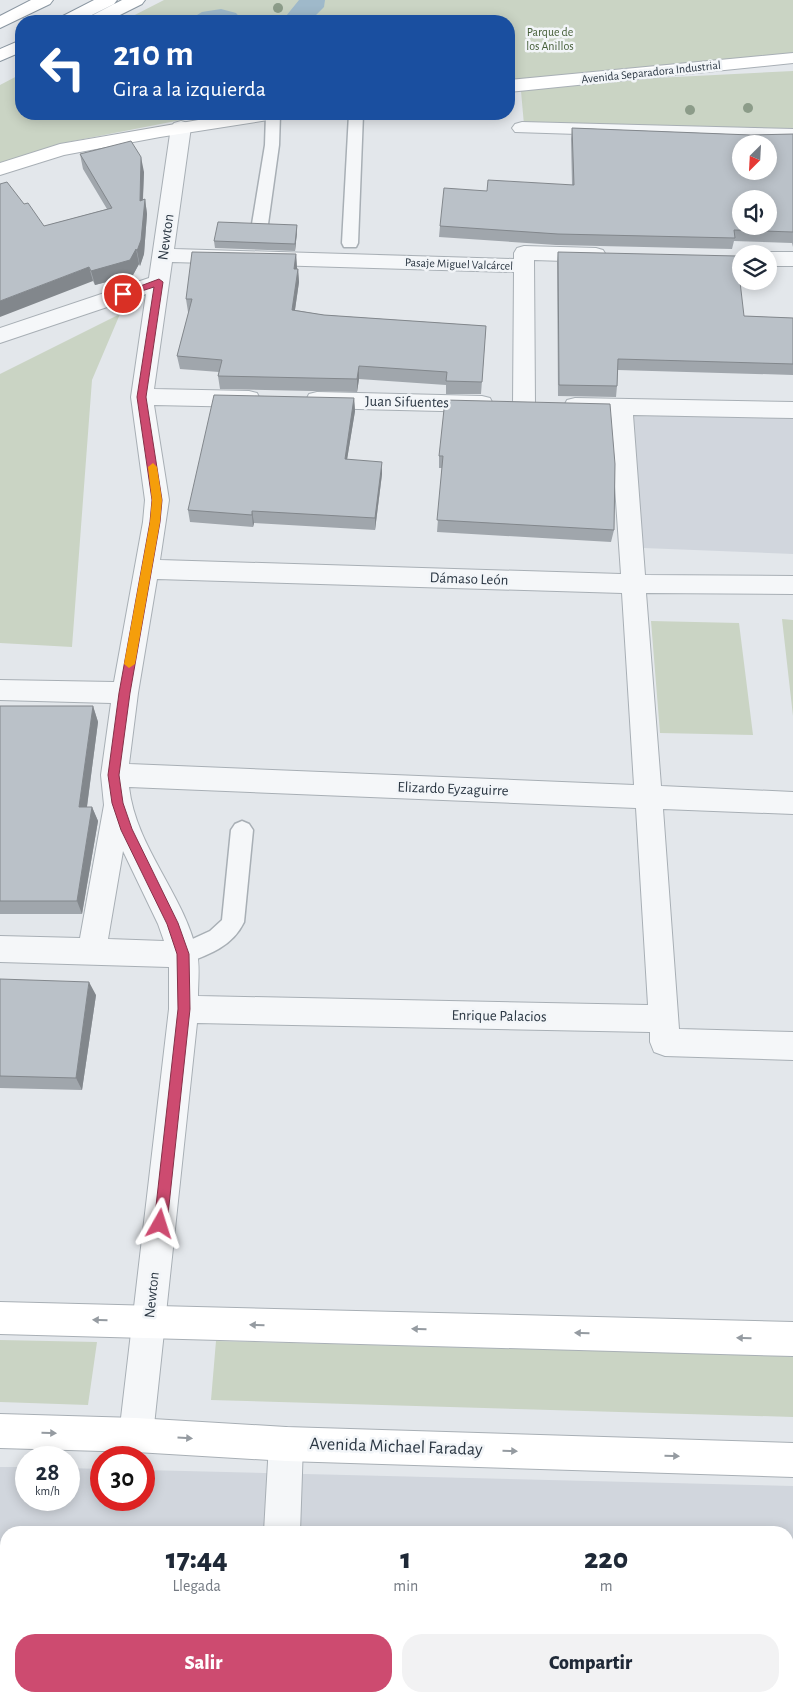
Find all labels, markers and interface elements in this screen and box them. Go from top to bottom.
park label: Parque de los Anillos [526,26,574,52]
icon: left [30,35,95,100]
text: 210 m [113,37,194,72]
street label: Avenida Separadora Industrial [581,59,721,85]
text: Gira a la izquierda [113,78,266,100]
north arrow [732,135,778,180]
map controls [732,135,777,290]
button: sound [732,190,777,235]
street label: Newton [155,213,177,261]
button: layers [732,245,777,290]
street label: Pasaje Miguel Valcárcel [405,256,513,273]
pin [102,273,144,315]
icon: arrive [109,280,137,308]
street label: Juan Sifuentes [365,394,449,410]
street label: Dámaso León [429,570,509,588]
street label: Elizardo Eyzaguirre [397,780,509,798]
street label: Enrique Palacios [451,1008,547,1024]
position arrow [133,1197,185,1249]
street label: Newton [142,1271,162,1319]
one-way arrow [92,1316,108,1324]
one-way arrow [249,1320,265,1328]
one-way arrow [411,1325,427,1333]
one-way arrow [574,1329,590,1337]
one-way arrow [736,1333,752,1341]
one-way arrow [41,1429,57,1437]
one-way arrow [177,1434,193,1442]
street label: Avenida Michael Faraday [309,1435,483,1459]
speed limit sign: 30 [90,1446,155,1511]
one-way arrow [502,1447,518,1455]
one-way arrow [665,1452,681,1460]
text: 28 [35,1460,60,1485]
text: km/h [35,1485,60,1497]
text: 17:44 [166,1544,228,1574]
text: 1 [400,1544,411,1574]
text: 220 [584,1544,628,1574]
text: Llegada [172,1578,221,1594]
text: min [393,1578,418,1594]
text: m [600,1578,613,1594]
button: Salir [15,1634,392,1692]
button: Compartir [402,1634,779,1692]

